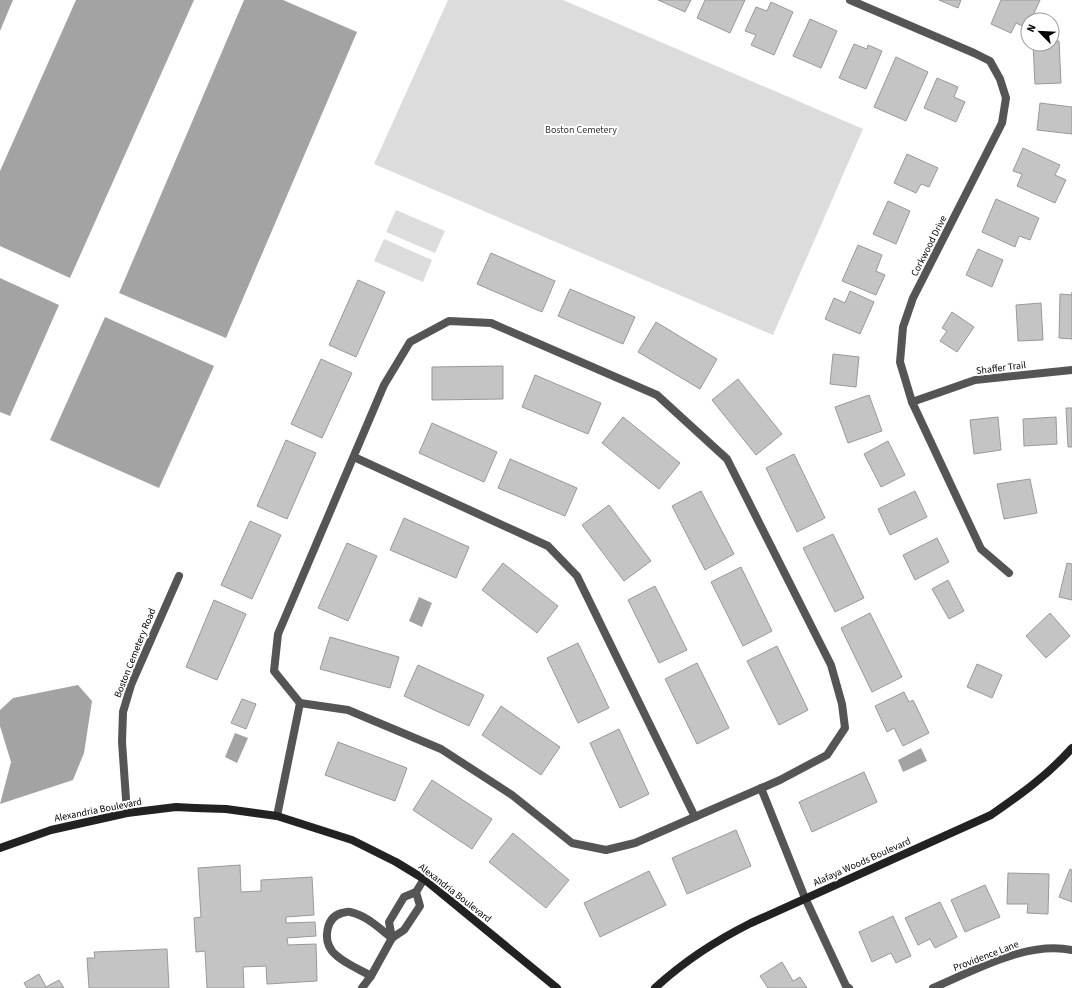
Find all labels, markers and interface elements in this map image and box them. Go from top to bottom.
north arrow [1020,12,1060,52]
text: N [1023,22,1040,35]
park label: Boston Cemetery [545,123,617,137]
street label: Corkwood Drive [908,213,950,279]
street label: Shaffer Trail [975,358,1027,378]
street label: Boston Cemetery Road [111,606,159,700]
street label: Alexandria Boulevard [53,795,143,825]
street label: Alafaya Woods Boulevard [811,834,913,890]
street label: Alexandria Boulevard [416,860,494,926]
street label: Providence Lane [951,937,1021,975]

